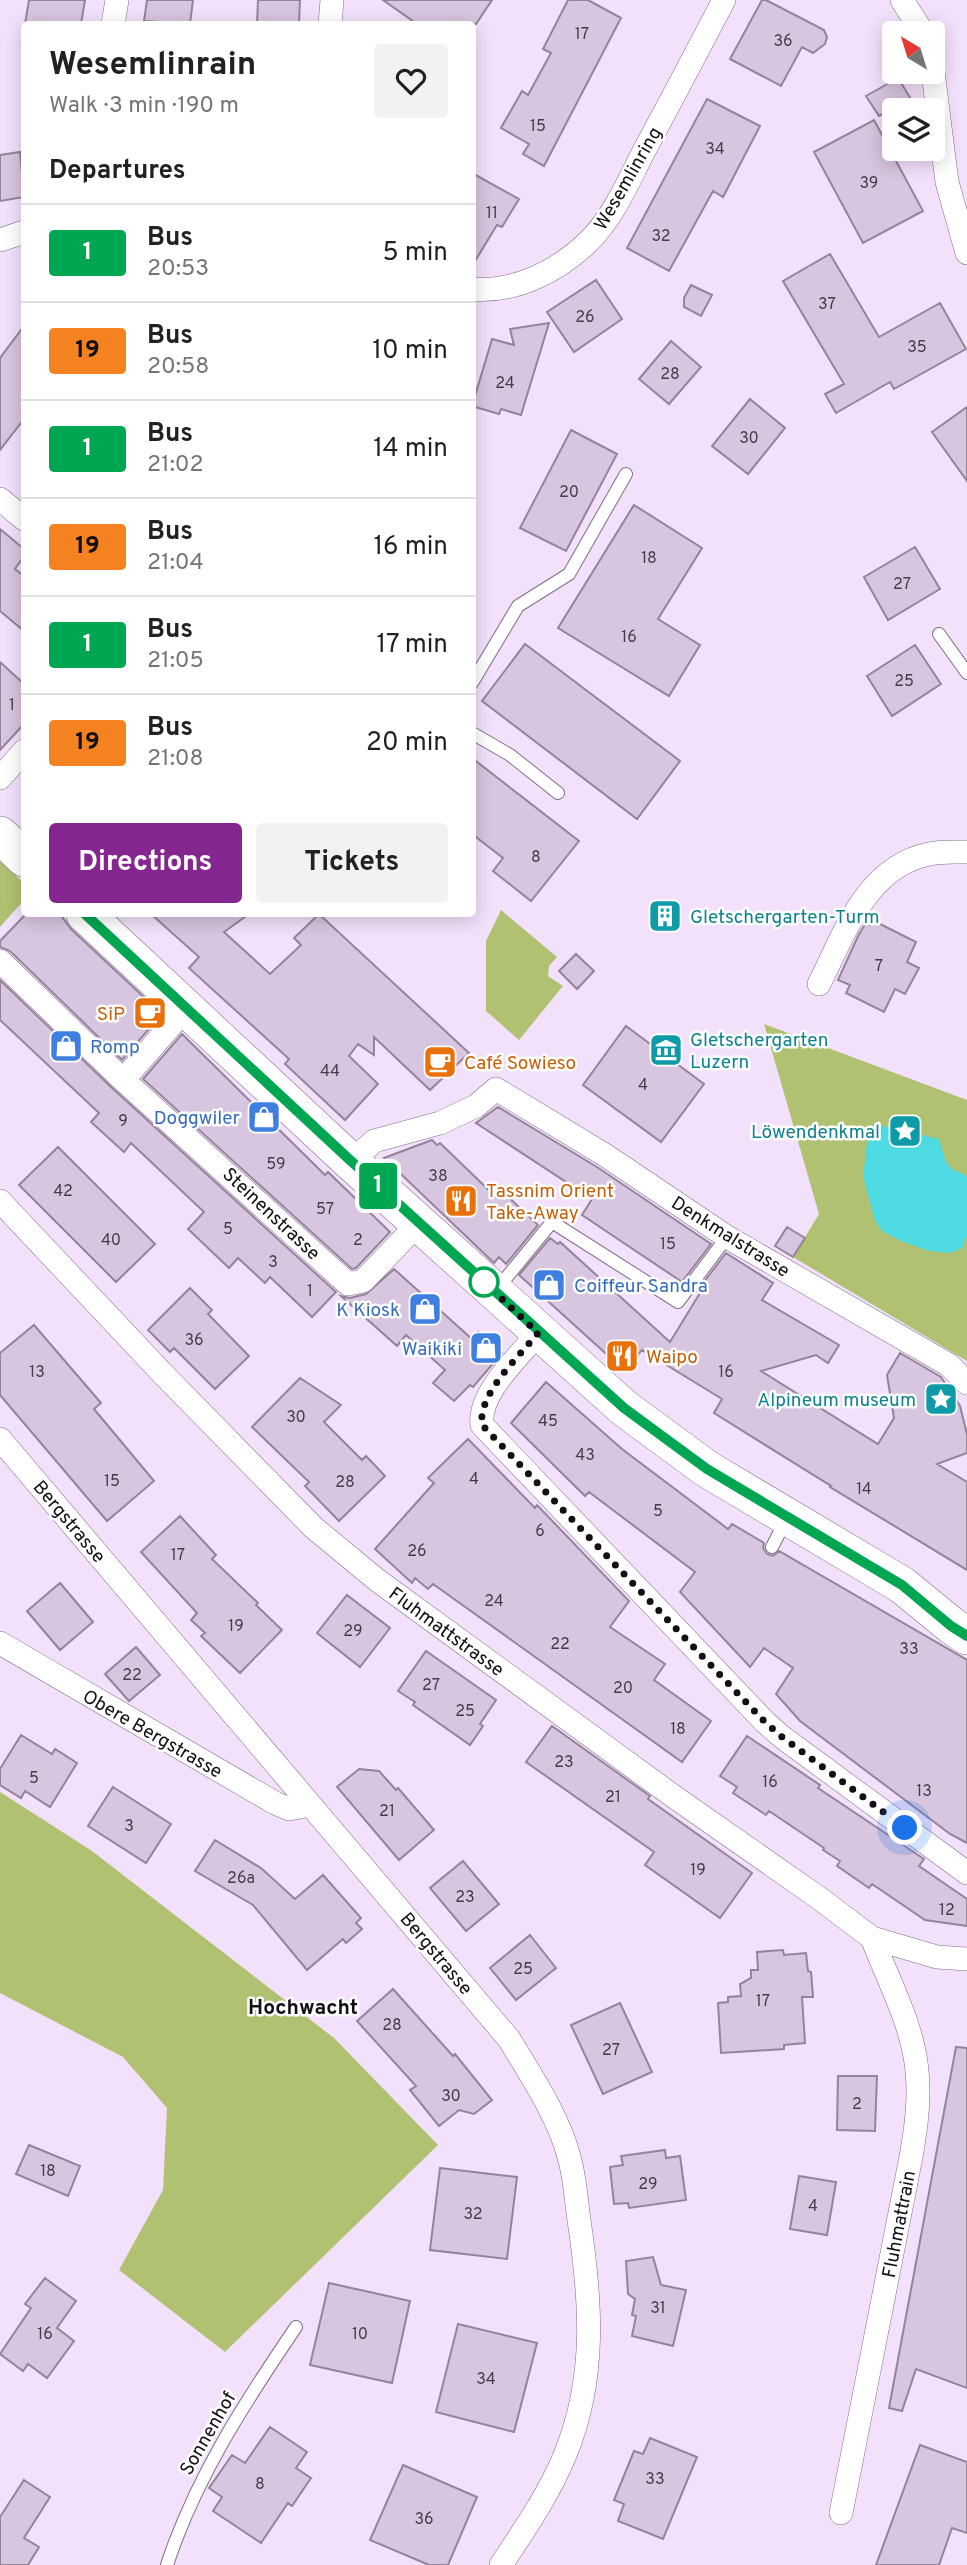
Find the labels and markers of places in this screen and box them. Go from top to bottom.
building icon: Gletschergarten-Turm [646,897,684,935]
place label: Gletschergarten-Turm [690,906,880,930]
cafe icon: SiP [131,994,169,1032]
place label: SiP [97,1003,125,1027]
shop icon: Romp [47,1027,85,1065]
place label: Gletschergarten Luzern [690,1029,828,1075]
museum icon: Gletschergarten Luzern [647,1031,685,1069]
place label: Romp [90,1036,140,1060]
cafe icon: Café Sowieso [421,1043,459,1081]
place label: Café Sowieso [464,1052,576,1076]
shop icon: Doggwiler [245,1098,283,1136]
place label: Doggwiler [154,1107,241,1131]
place icon: Löwendenkmal [886,1112,924,1150]
place label: Löwendenkmal [751,1121,880,1145]
place label: Tassnim Orient Take-Away [486,1180,614,1226]
restaurant icon: Tassnim Orient Take-Away [442,1182,480,1220]
shop icon: Coiffeur Sandra [530,1266,568,1304]
unlabelled marker [469,1267,499,1297]
place label: Coiffeur Sandra [574,1275,708,1299]
shop icon: K Kiosk [406,1290,444,1328]
place label: K Kiosk [336,1299,400,1323]
shop icon: Waikiki [467,1329,505,1367]
restaurant icon: Waipo [603,1337,641,1375]
place label: Waikiki [402,1338,462,1362]
place label: Waipo [646,1346,698,1370]
place icon: Alpineum museum [922,1380,960,1418]
place label: Alpineum museum [757,1389,916,1413]

